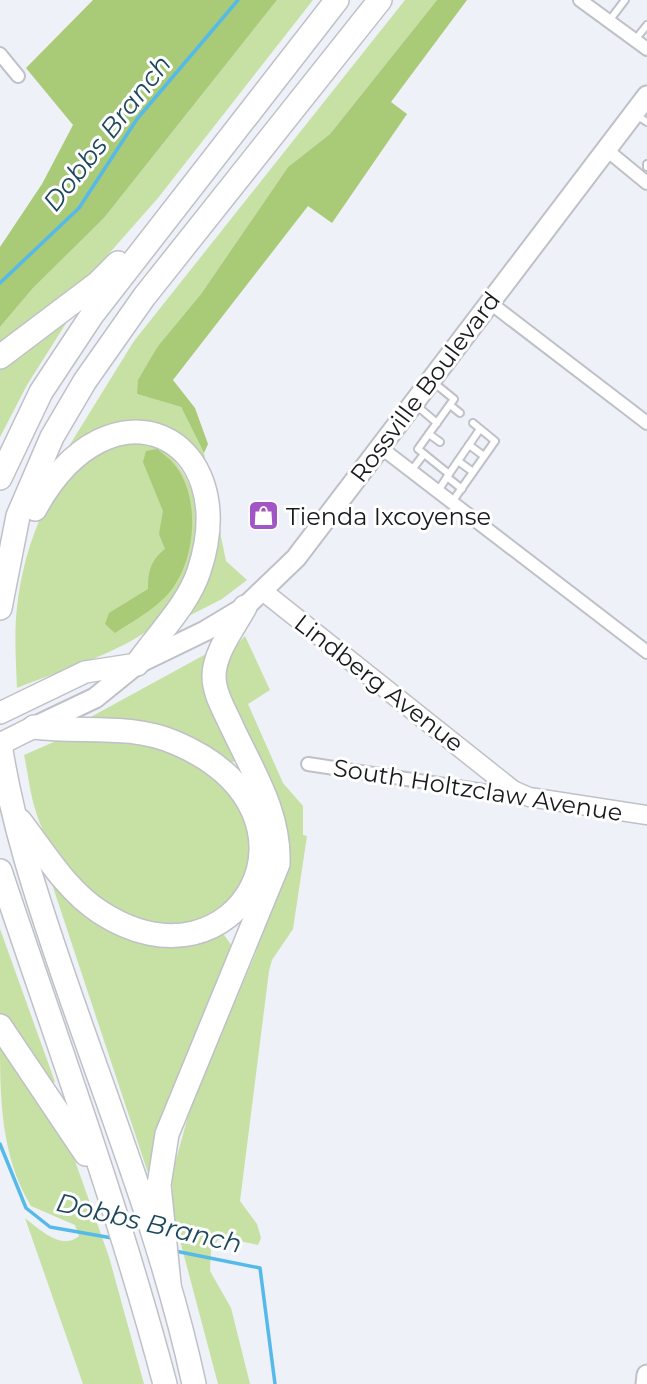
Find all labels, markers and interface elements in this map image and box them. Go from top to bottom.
water label: Dobbs Branch [36,49,178,217]
street label: Rossville Boulevard [344,286,506,488]
shop icon: Tienda Ixcoyense [246,499,280,533]
place label: Tienda Ixcoyense [286,502,491,531]
street label: Lindberg Avenue [289,608,469,758]
street label: South Holtzclaw Avenue [331,753,625,827]
water label: Dobbs Branch [53,1186,245,1260]

